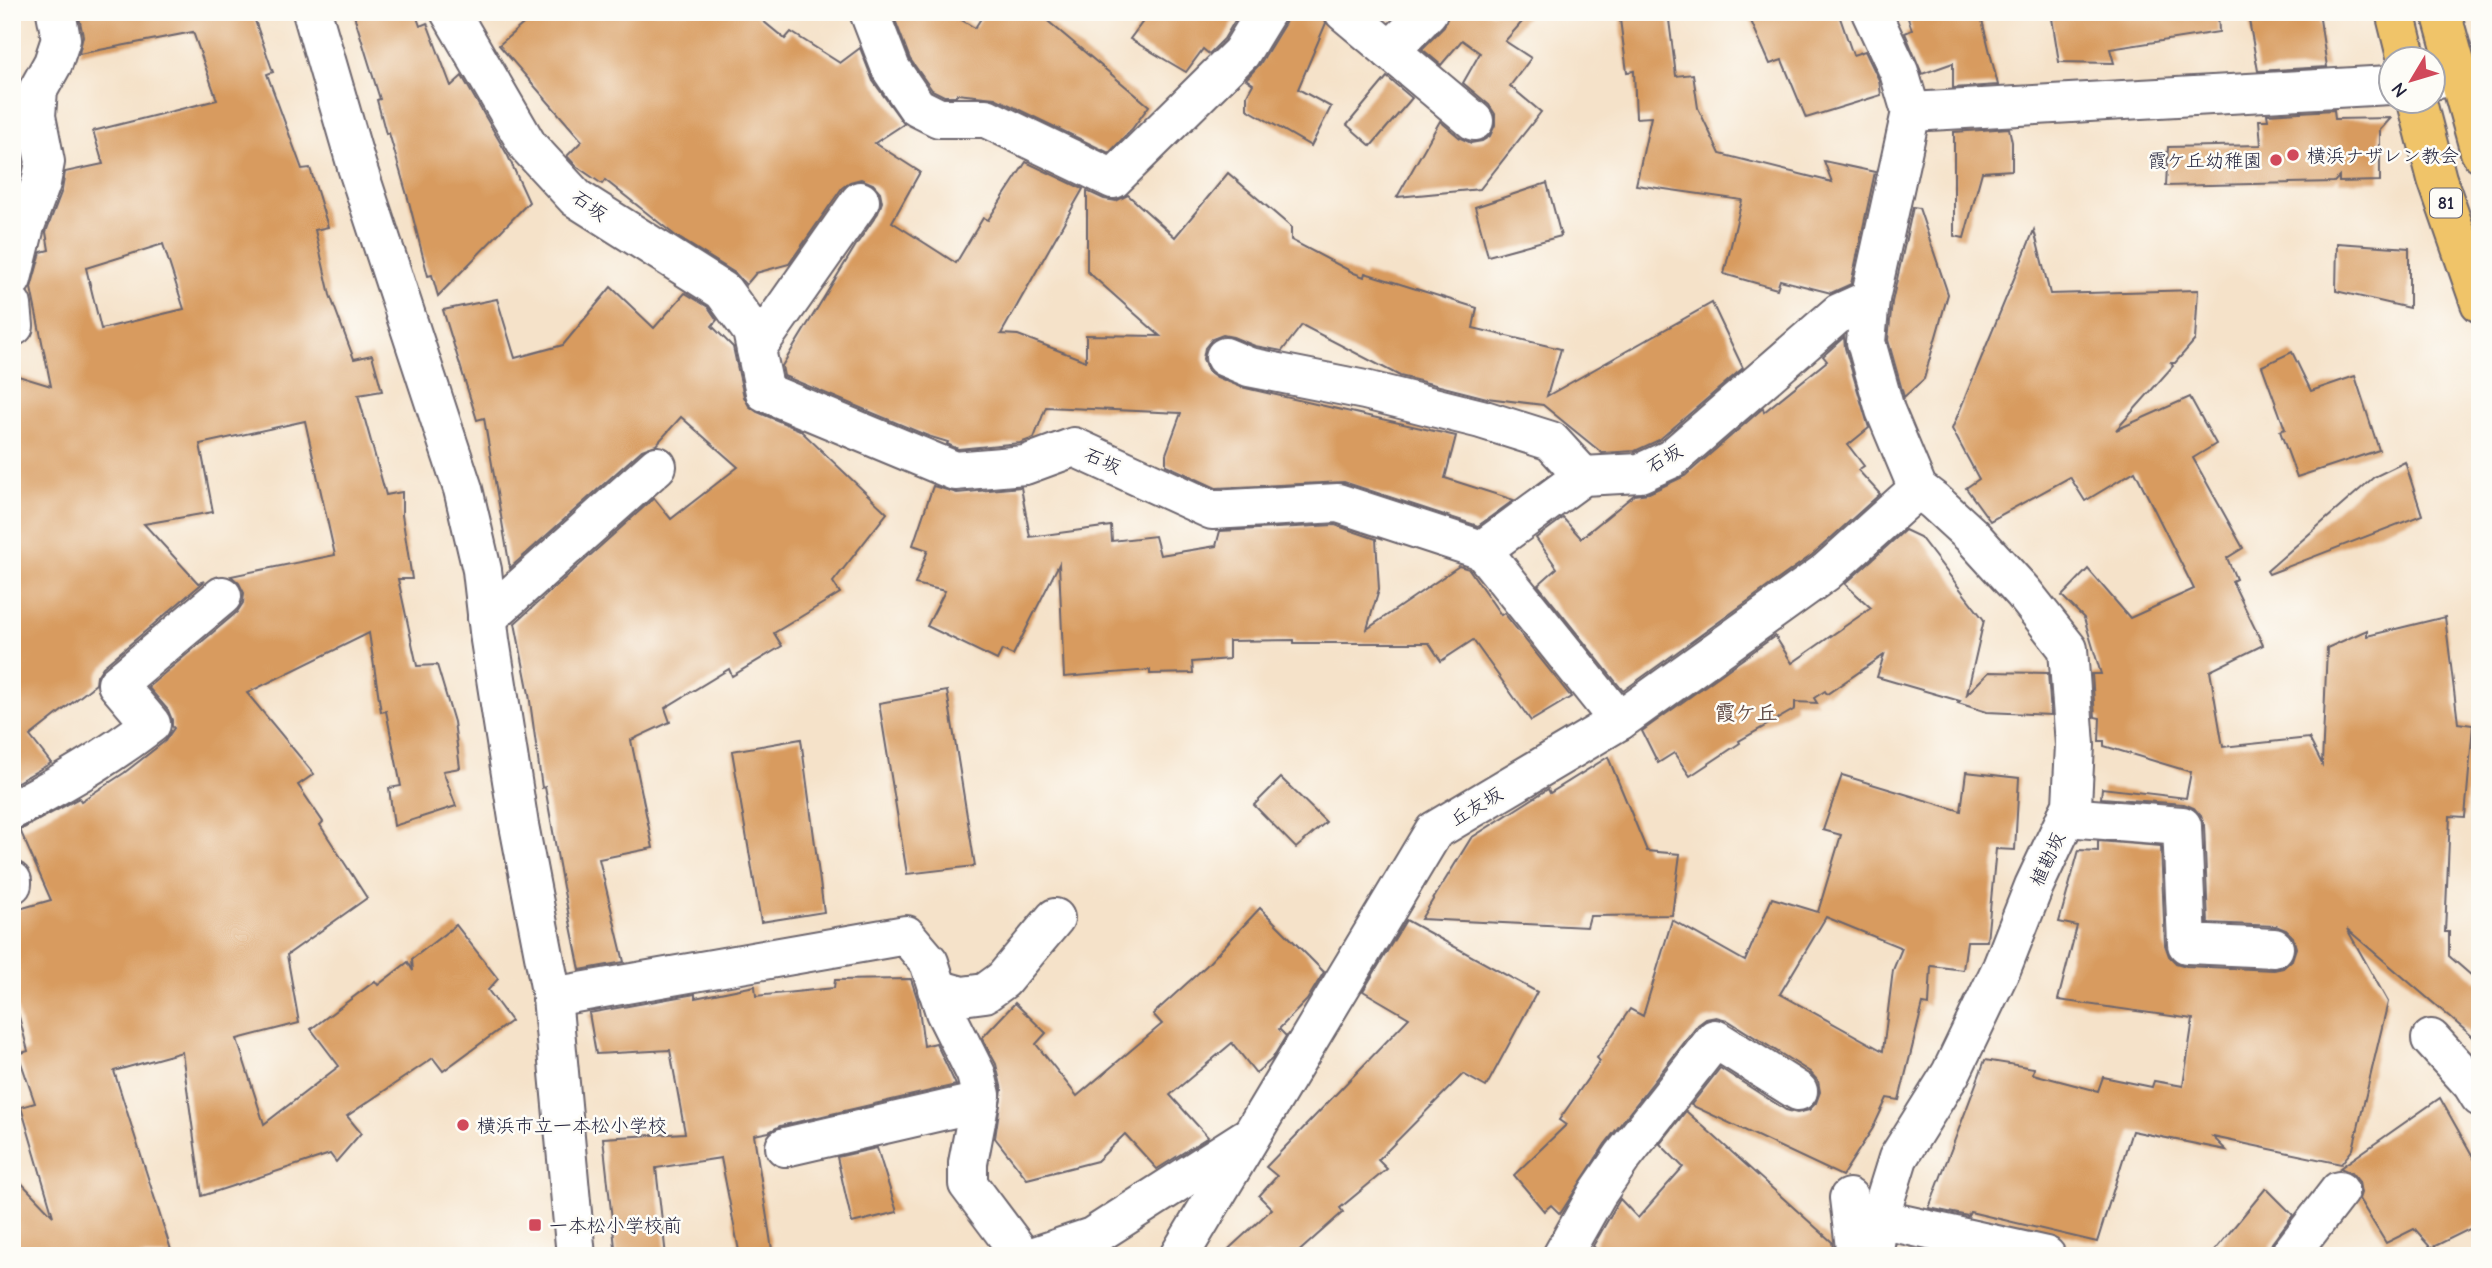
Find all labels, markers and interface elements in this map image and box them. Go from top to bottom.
north arrow [2376,46,2446,116]
text: N [2387,78,2412,102]
place label: 横浜ナザレン教会 [2307,145,2459,167]
marker: 横浜ナザレン教会 [2285,147,2301,163]
place label: 霞ケ丘幼稚園 [2148,150,2262,172]
marker: 霞ケ丘幼稚園 [2268,152,2284,168]
street label: 石坂 [568,186,611,226]
road number: 81 [2430,188,2462,218]
street label: 石坂 [1643,440,1686,478]
street label: 石坂 [1081,443,1124,479]
district label: 霞ケ丘 [1715,701,1778,725]
street label: 丘友坂 [1446,783,1507,831]
street label: 植勘坂 [2026,829,2070,890]
place label: 横浜市立一本松小学校 [477,1115,667,1137]
marker: 横浜市立一本松小学校 [455,1117,471,1133]
place label: 一本松小学校前 [549,1215,682,1237]
marker: 一本松小学校前 [527,1217,543,1233]

